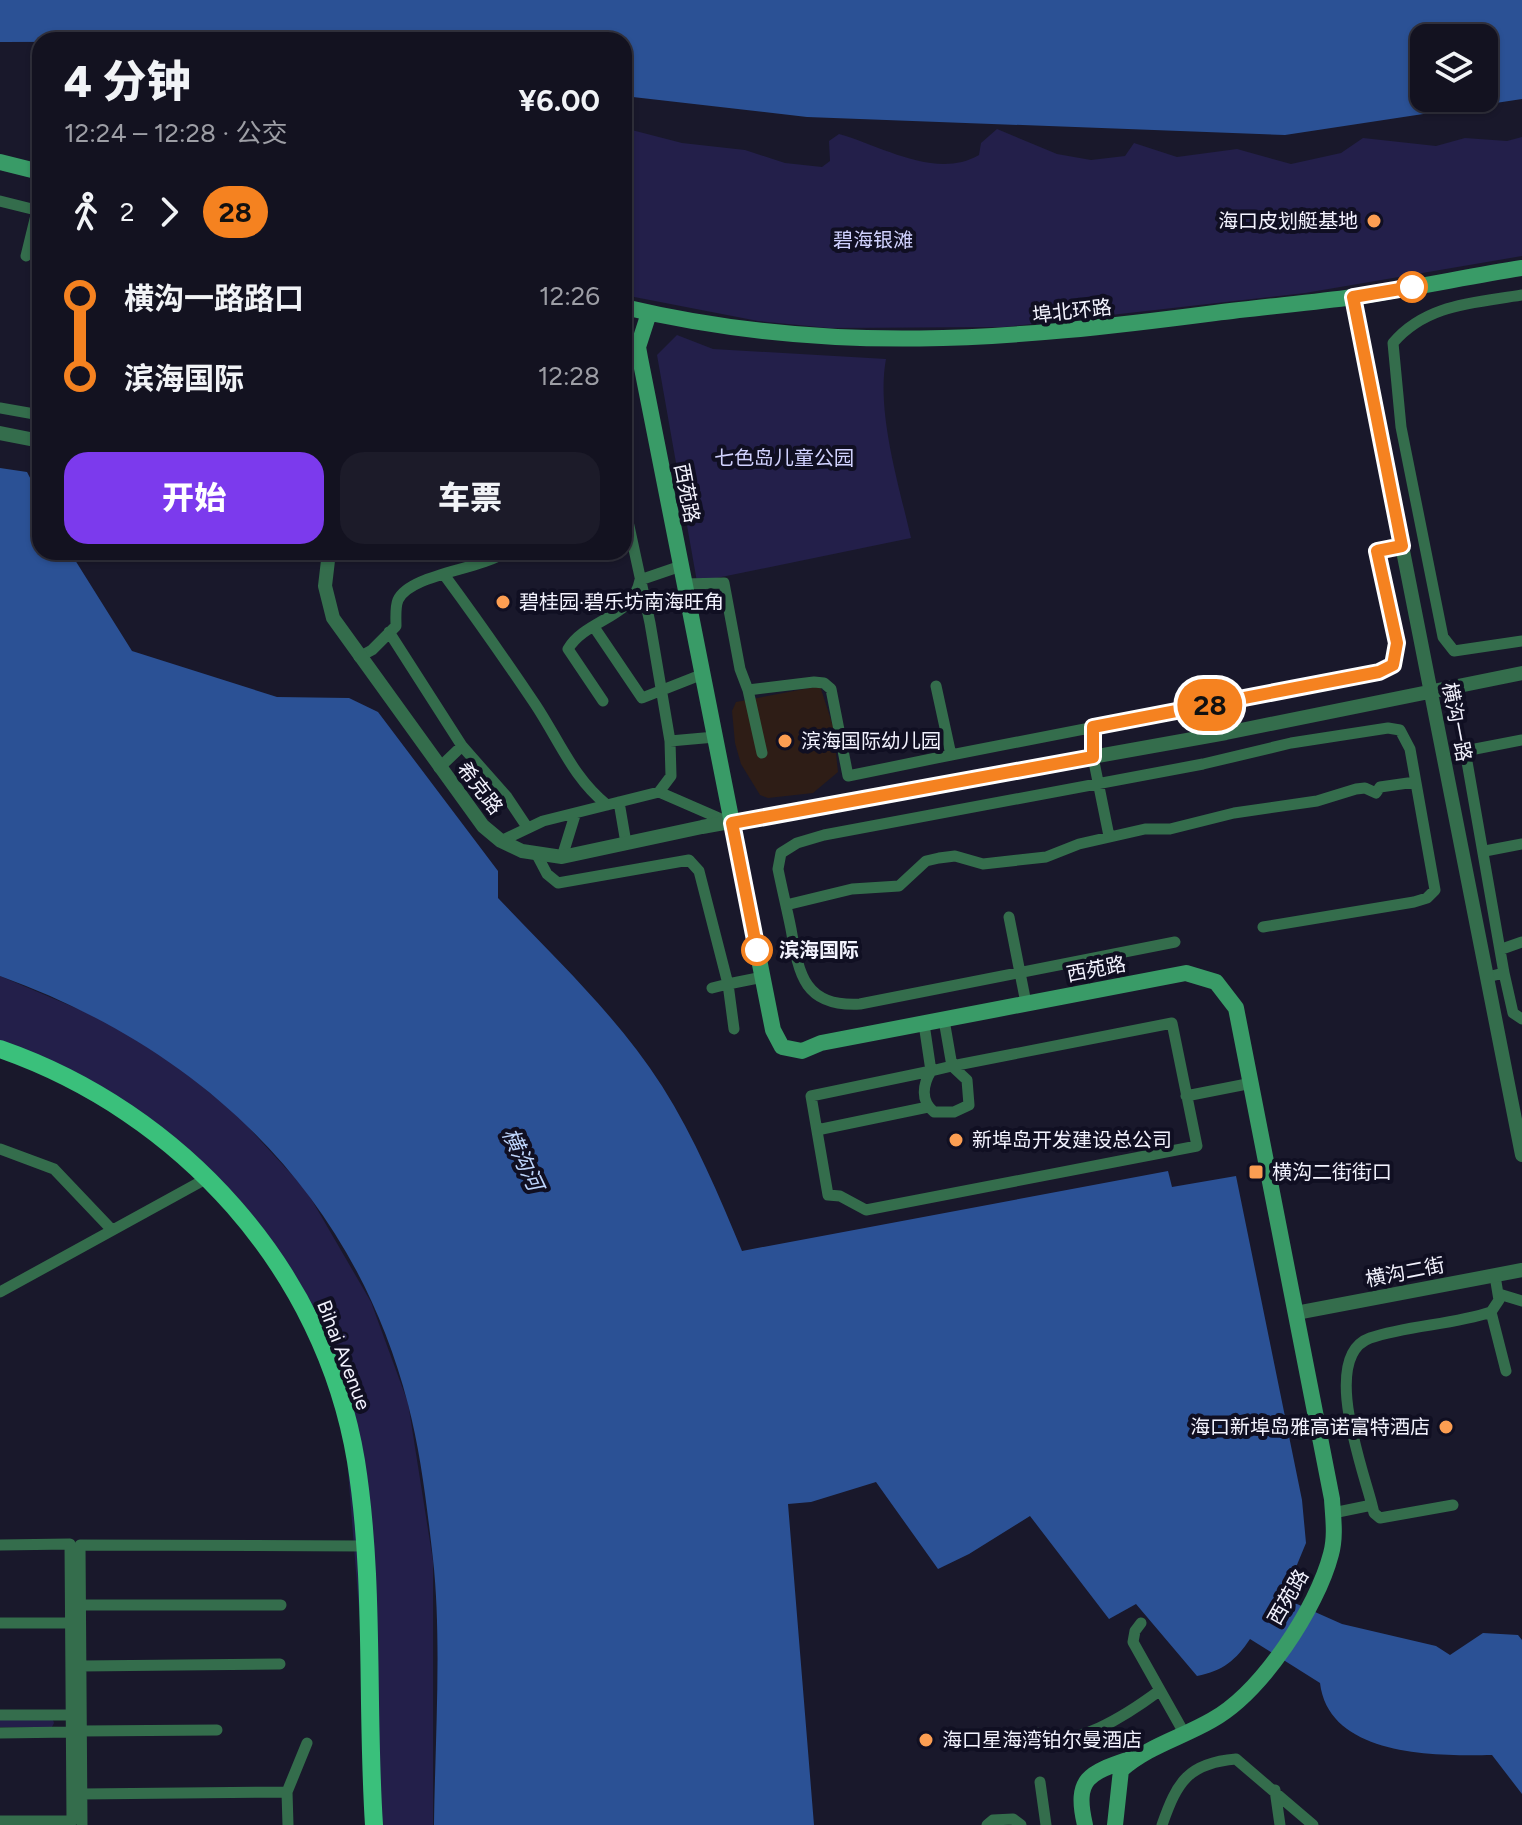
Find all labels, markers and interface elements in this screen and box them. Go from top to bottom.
map controls [1410,24,1498,112]
button: layers [1410,24,1498,112]
text: 4 分钟 [64,55,190,108]
text: ¥6.00 [518,82,600,119]
text: 12:24 – 12:28 · 公交 [64,117,287,149]
icon: walk [64,190,108,234]
icon: forward [147,190,191,234]
text: 28 [219,195,252,229]
text: 2 [120,196,135,228]
place label: 海口皮划艇基地 [1218,209,1358,233]
marker: 海口皮划艇基地 [1365,212,1383,230]
park label: 碧海银滩 [833,228,913,252]
unlabelled marker [1397,272,1427,302]
text: 横沟一路路口 [124,280,304,317]
text: 12:26 [539,280,600,312]
street label: 埠北环路 [1031,295,1113,327]
text: 滨海国际 [124,360,244,397]
text: 12:28 [538,360,600,392]
park label: 七色岛儿童公园 [714,446,854,470]
button: 开始 [64,452,324,544]
button: 车票 [340,452,600,544]
street label: 西苑路 [669,461,705,525]
place label: 碧桂园·碧乐坊南海旺角 [519,590,724,614]
marker: 碧桂园·碧乐坊南海旺角 [494,593,512,611]
line badge: 28 [1174,679,1246,731]
street label: 横沟一路 [1438,680,1476,764]
text: 28 [1193,688,1227,722]
place label: 滨海国际幼儿园 [801,729,941,753]
marker: 滨海国际幼儿园 [776,732,794,750]
street label: 希克路 [452,757,508,819]
marker: 滨海国际 [742,935,772,965]
place label: 滨海国际 [779,938,859,962]
street label: 西苑路 [1064,951,1128,987]
water label: 横沟河 [496,1124,550,1198]
place label: 新埠岛开发建设总公司 [972,1128,1172,1152]
marker: 新埠岛开发建设总公司 [947,1131,965,1149]
place label: 横沟二街街口 [1272,1160,1392,1184]
marker: 横沟二街街口 [1247,1163,1265,1181]
street label: 横沟二街 [1363,1253,1447,1291]
street label: Bihai Avenue [312,1297,376,1413]
place label: 海口新埠岛雅高诺富特酒店 [1190,1415,1430,1439]
marker: 海口新埠岛雅高诺富特酒店 [1437,1418,1455,1436]
street label: 西苑路 [1263,1565,1313,1629]
place label: 海口星海湾铂尔曼酒店 [942,1728,1142,1752]
marker: 海口星海湾铂尔曼酒店 [917,1731,935,1749]

